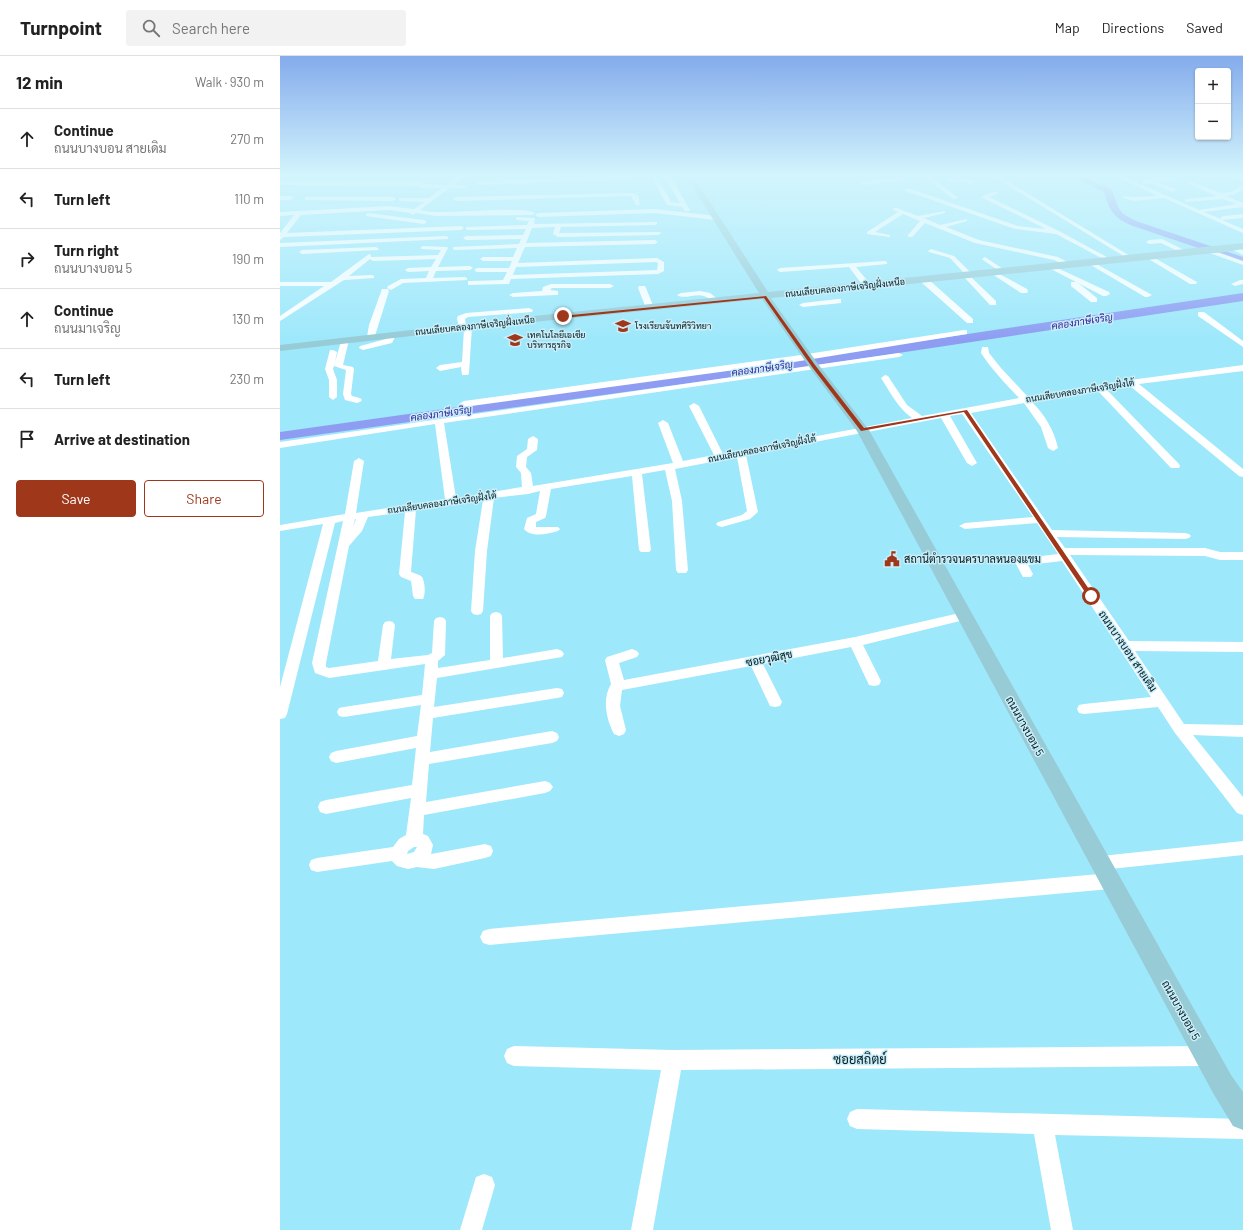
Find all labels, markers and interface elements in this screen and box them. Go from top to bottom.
search box [126,10,406,46]
text: Turnpoint [20,16,102,39]
icon: search [140,17,162,39]
text: Search here [172,19,250,37]
text: Map [1055,19,1080,36]
text: Directions [1102,19,1164,36]
text: Saved [1186,19,1223,36]
map controls [1195,68,1231,140]
button: + [1195,68,1231,104]
text: 12 min [16,72,63,92]
text: Walk · 930 m [195,74,264,90]
button: − [1195,104,1231,140]
text: Continue [54,121,114,139]
icon: ahead [16,128,38,150]
text: 270 m [230,131,264,147]
text: ถนนบางบอน สายเดิม [54,140,167,156]
icon: left [16,188,38,210]
text: Turn left [54,190,110,208]
text: 110 m [234,191,264,207]
text: Turn right [54,241,119,259]
icon: right [16,248,38,270]
text: 190 m [232,251,264,267]
text: ถนนบางบอน 5 [54,260,132,276]
street label: ถนนเลียบคลองภาษีเจริญฝั่งเหนือ [784,273,905,299]
text: Continue [54,301,114,319]
route end [554,307,572,325]
icon: ahead [16,308,38,330]
water label: คลองภาษีเจริญ [1051,310,1114,333]
text: 130 m [232,311,264,327]
street label: ถนนเลียบคลองภาษีเจริญฝั่งเหนือ [414,311,535,337]
school or university icon: โรงเรียนจันทศิริวิทยา [614,317,632,335]
text: ถนนมาเจริญ [54,320,121,336]
place label: โรงเรียนจันทศิริวิทยา [634,320,711,331]
place label: เทคโนโลยีเอเชีย บริหารธุรกิจ [527,329,586,351]
school or university icon: เทคโนโลยีเอเชีย บริหารธุรกิจ [506,331,524,349]
water label: คลองภาษีเจริญ [731,358,794,379]
icon: left [16,368,38,390]
text: Turn left [54,370,110,388]
text: 230 m [230,371,264,387]
street label: ถนนเลียบคลองภาษีเจริญฝั่งใต้ [1024,374,1136,405]
water label: คลองภาษีเจริญ [410,403,473,424]
icon: arrive [16,428,38,450]
text: Arrive at destination [54,430,190,448]
street label: ถนนเลียบคลองภาษีเจริญฝั่งใต้ [706,430,818,464]
button: Save [16,480,136,517]
button: Share [144,480,264,517]
street label: ถนนเลียบคลองภาษีเจริญฝั่งใต้ [386,487,498,516]
public building icon: สถานีตำรวจนครบาลหนองแขม [883,550,901,568]
place label: สถานีตำรวจนครบาลหนองแขม [904,551,1041,565]
route start [1082,587,1100,605]
street label: ถนนบางบอน สายเดิม [1096,608,1160,694]
street label: ซอยวุฒิสุข [744,647,794,671]
street label: ถนนบางบอน 5 [1004,694,1047,758]
street label: ถนนบางบอน 5 [1160,978,1203,1042]
street label: ซอยสถิตย์ [833,1050,887,1067]

